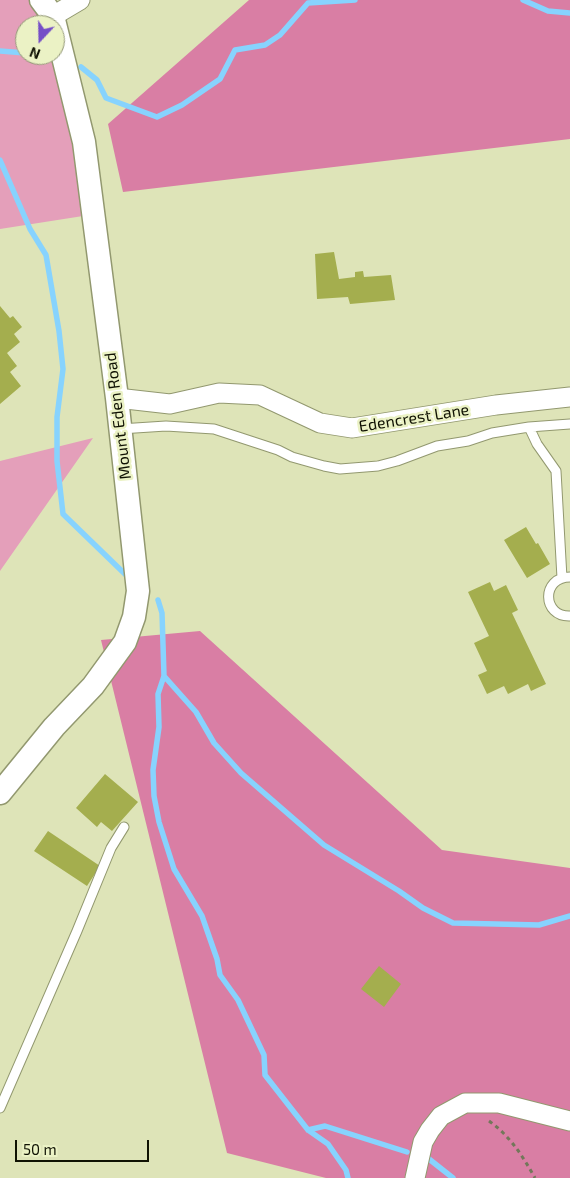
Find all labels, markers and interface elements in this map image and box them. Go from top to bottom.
north arrow [15,15,65,65]
text: N [27,44,43,63]
street label: Mount Eden Road [101,351,135,481]
street label: Edencrest Lane [358,400,470,436]
scale bar [18,1130,151,1162]
text: 50 m [23,1140,57,1158]

